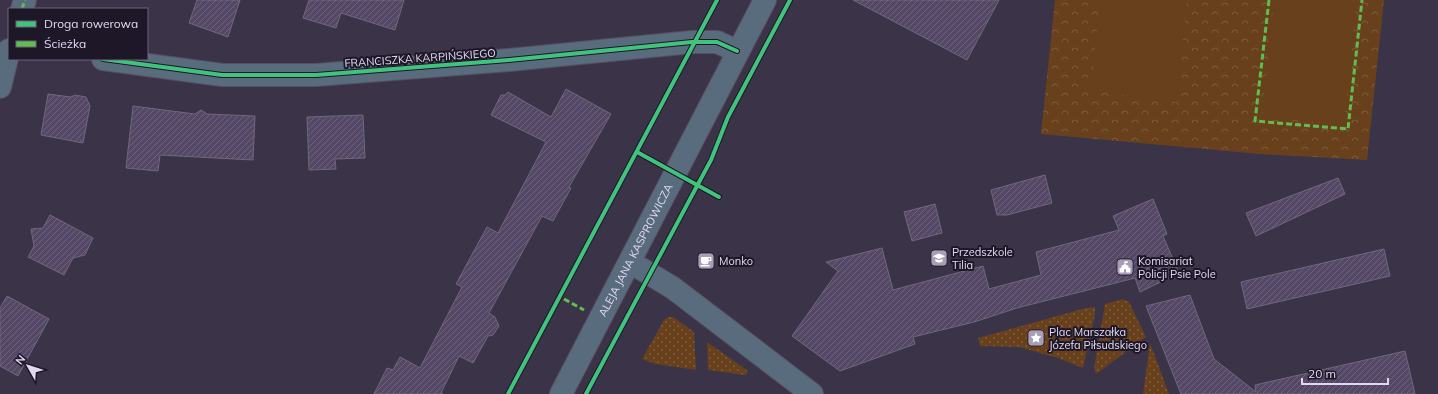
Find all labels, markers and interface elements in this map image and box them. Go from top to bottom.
legend [8,8,148,60]
text: Droga rowerowa [44,16,138,31]
text: Ścieżka [44,36,86,51]
street label: FRANCISZKA KARPIŃSKIEGO [344,46,496,70]
street label: ALEJA JANA KASPROWICZA [595,181,676,319]
place label: Przedszkole Tilia [952,245,1013,272]
school or university icon: Przedszkole Tilia [929,248,949,268]
cafe icon: Monko [696,251,716,271]
place label: Monko [719,254,753,268]
place label: Komisariat Policji Psie Pole [1138,254,1216,281]
public building icon: Komisariat Policji Psie Pole [1115,257,1135,277]
place label: Plac Marszałka Józefa Piłsudskiego [1049,325,1147,352]
place icon: Plac Marszałka Józefa Piłsudskiego [1026,328,1046,348]
north arrow [8,346,48,386]
text: N [12,352,28,367]
scale bar [1302,360,1388,386]
text: 20 m [1308,366,1336,381]

